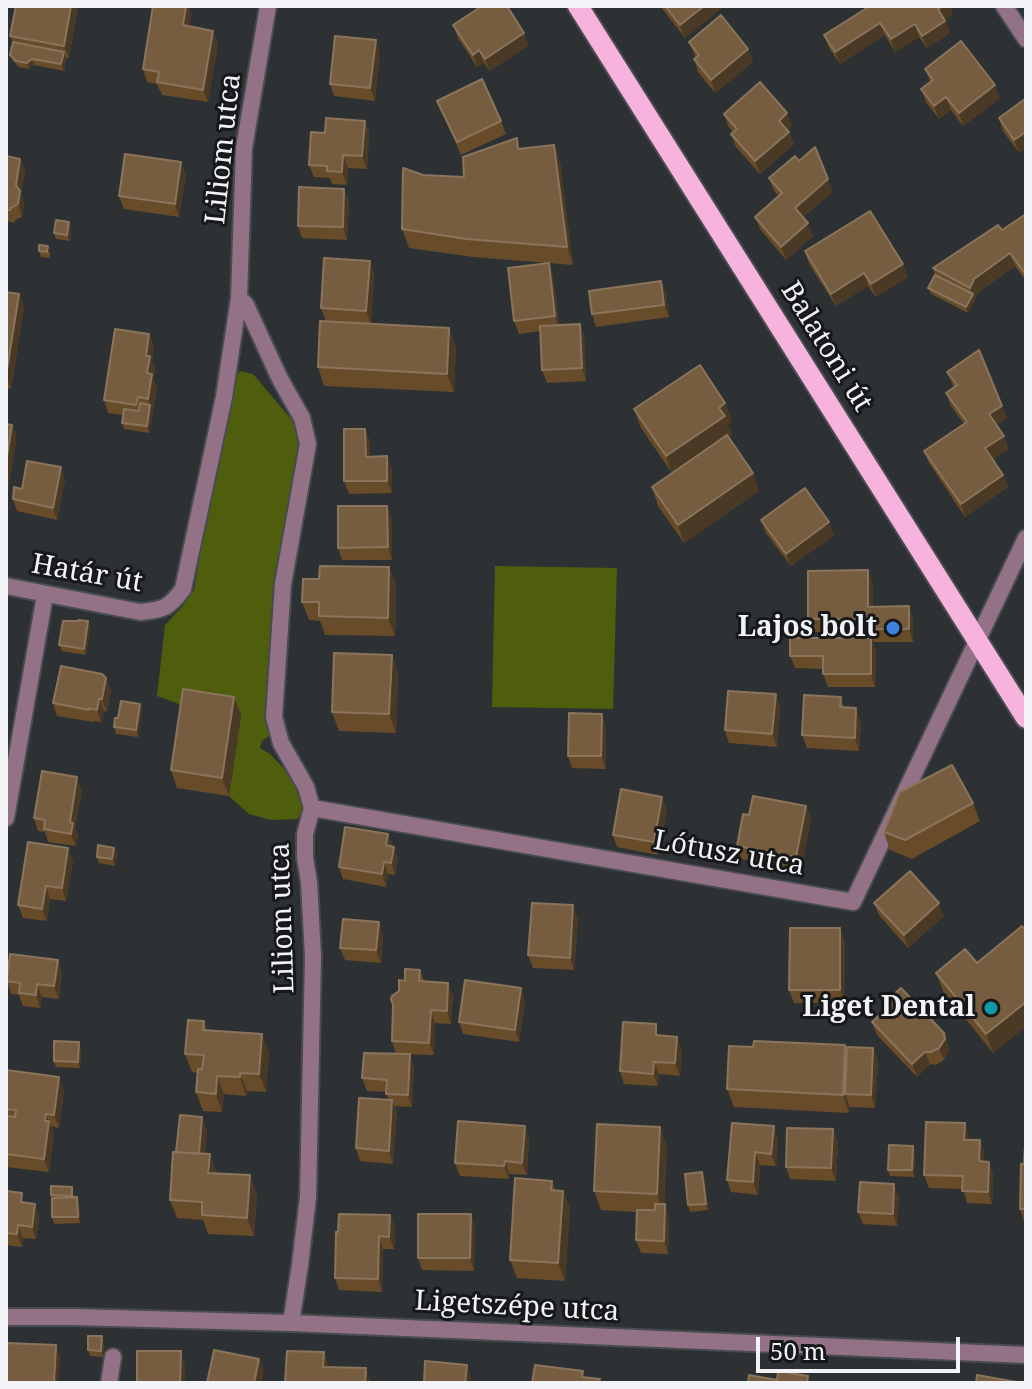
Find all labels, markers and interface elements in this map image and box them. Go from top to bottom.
street label: Liliom utca [199,72,249,226]
street label: Balatoni út [773,276,879,418]
street label: Határ út [29,548,145,600]
place label: Lajos bolt [738,611,877,645]
marker: Lajos bolt [884,619,902,637]
street label: Lótusz utca [651,824,807,884]
street label: Liliom utca [264,842,302,994]
place label: Liget Dental [802,991,975,1025]
marker: Liget Dental [982,999,1000,1017]
street label: Ligetszépe utca [414,1285,620,1329]
scale bar [760,1321,964,1371]
text: 50 m [770,1334,826,1367]

